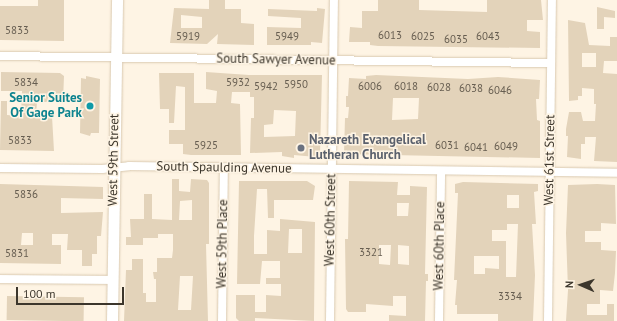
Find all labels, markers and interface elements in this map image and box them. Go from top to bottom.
house number: 5833 [5,23,29,37]
house number: 6013 [378,28,402,42]
house number: 5919 [176,29,200,43]
house number: 5949 [275,29,299,43]
house number: 6025 [411,29,435,43]
house number: 6043 [476,29,500,43]
house number: 6035 [444,32,468,46]
street label: South Sawyer Avenue [216,51,336,69]
house number: 5834 [14,75,38,89]
house number: 5932 [226,75,250,89]
house number: 5950 [284,77,308,91]
house number: 5942 [254,79,278,93]
house number: 6006 [358,79,382,93]
house number: 6018 [394,79,418,93]
house number: 6028 [427,80,451,94]
house number: 6038 [459,81,483,95]
house number: 6046 [488,83,512,97]
place label: Senior Suites Of Gage Park [9,91,82,122]
marker: Senior Suites Of Gage Park [85,101,95,111]
street label: West 59th Street [105,114,123,206]
street label: West 61st Street [541,114,559,206]
house number: 5833 [8,133,32,147]
place label: Nazareth Evangelical Lutheran Church [309,133,426,164]
house number: 5925 [194,138,218,152]
house number: 6031 [435,138,459,152]
house number: 6049 [494,139,518,153]
house number: 6041 [464,140,488,154]
marker: Nazareth Evangelical Lutheran Church [296,143,306,153]
street label: South Spaulding Avenue [156,159,292,177]
street label: West 60th Street [322,174,340,266]
house number: 5836 [14,187,38,201]
street label: West 59th Place [214,199,232,289]
street label: West 60th Place [431,201,449,291]
house number: 3321 [359,245,383,259]
house number: 5831 [5,246,29,260]
north arrow [561,265,601,305]
scale bar [18,279,126,305]
text: N [562,281,576,288]
text: 100 m [23,286,56,301]
house number: 3334 [498,289,522,303]

